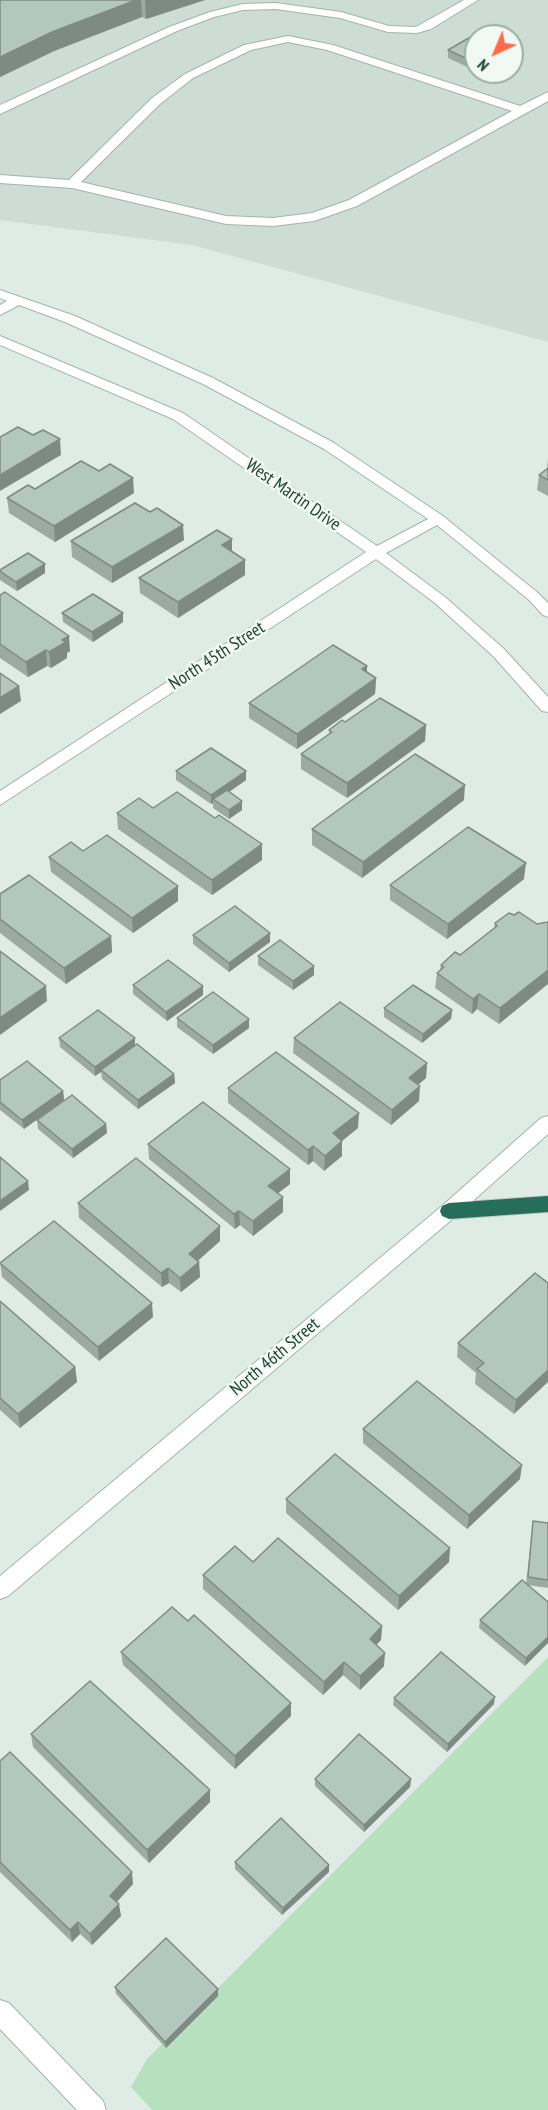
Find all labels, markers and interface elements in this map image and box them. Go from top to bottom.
north arrow [464,24,524,84]
text: N [473,55,493,76]
street label: West Martin Drive [241,454,345,536]
street label: North 45th Street [165,617,269,695]
street label: North 46th Street [226,1313,324,1401]

